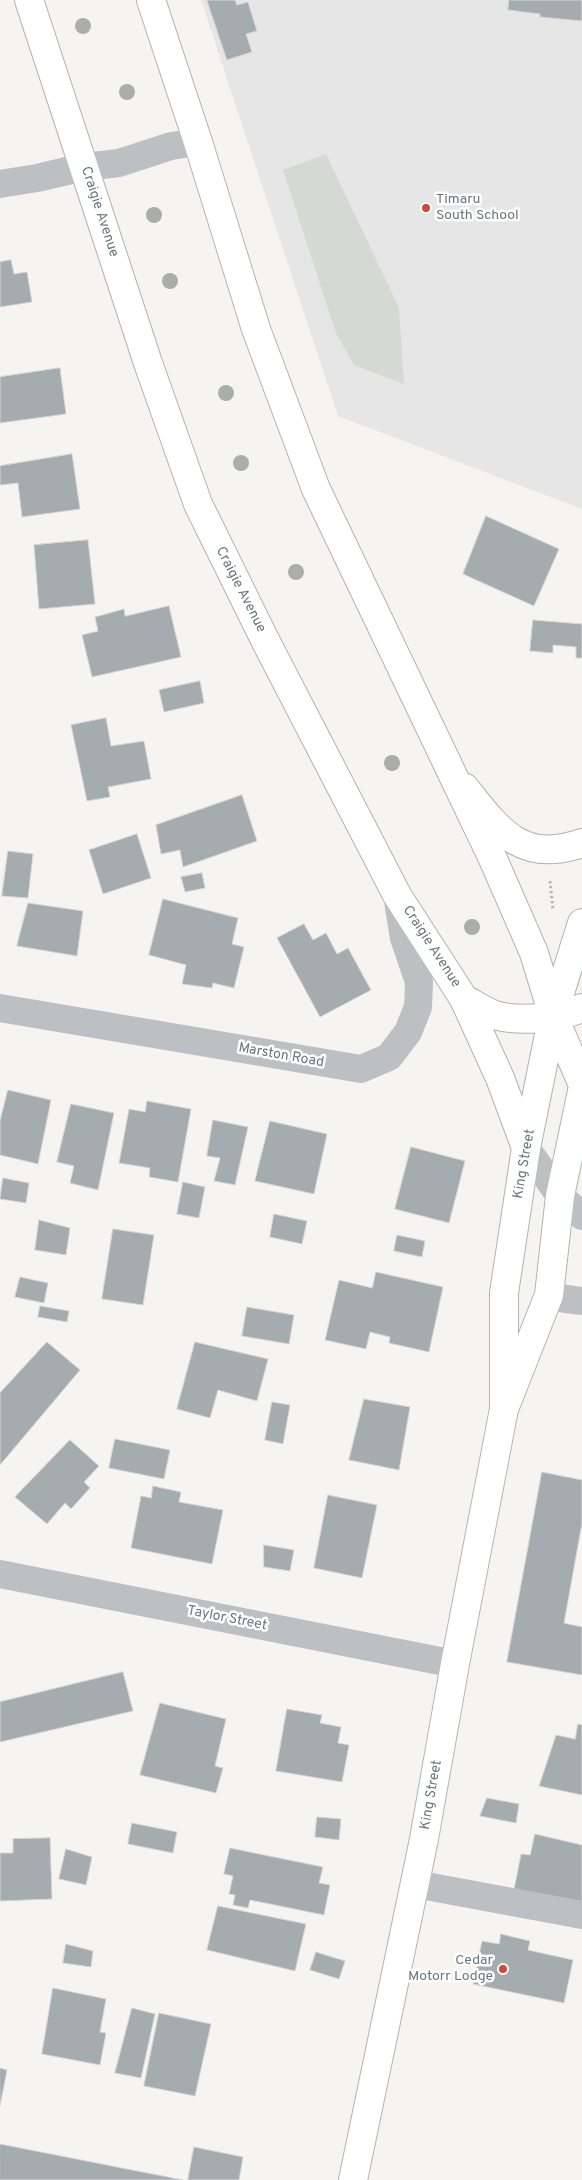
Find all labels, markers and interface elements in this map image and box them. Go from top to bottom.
street label: Craigie Avenue [76,165,122,259]
place label: Timaru South School [436,192,519,224]
marker: Timaru South School [420,202,432,214]
street label: Craigie Avenue [211,544,269,636]
street label: Craigie Avenue [398,903,464,991]
street label: Marston Road [237,1040,325,1072]
street label: King Street [511,1128,539,1200]
street label: Taylor Street [186,1603,268,1635]
street label: King Street [418,1759,446,1831]
place label: Cedar Motorr Lodge [408,1953,493,1985]
marker: Cedar Motorr Lodge [497,1963,509,1975]

